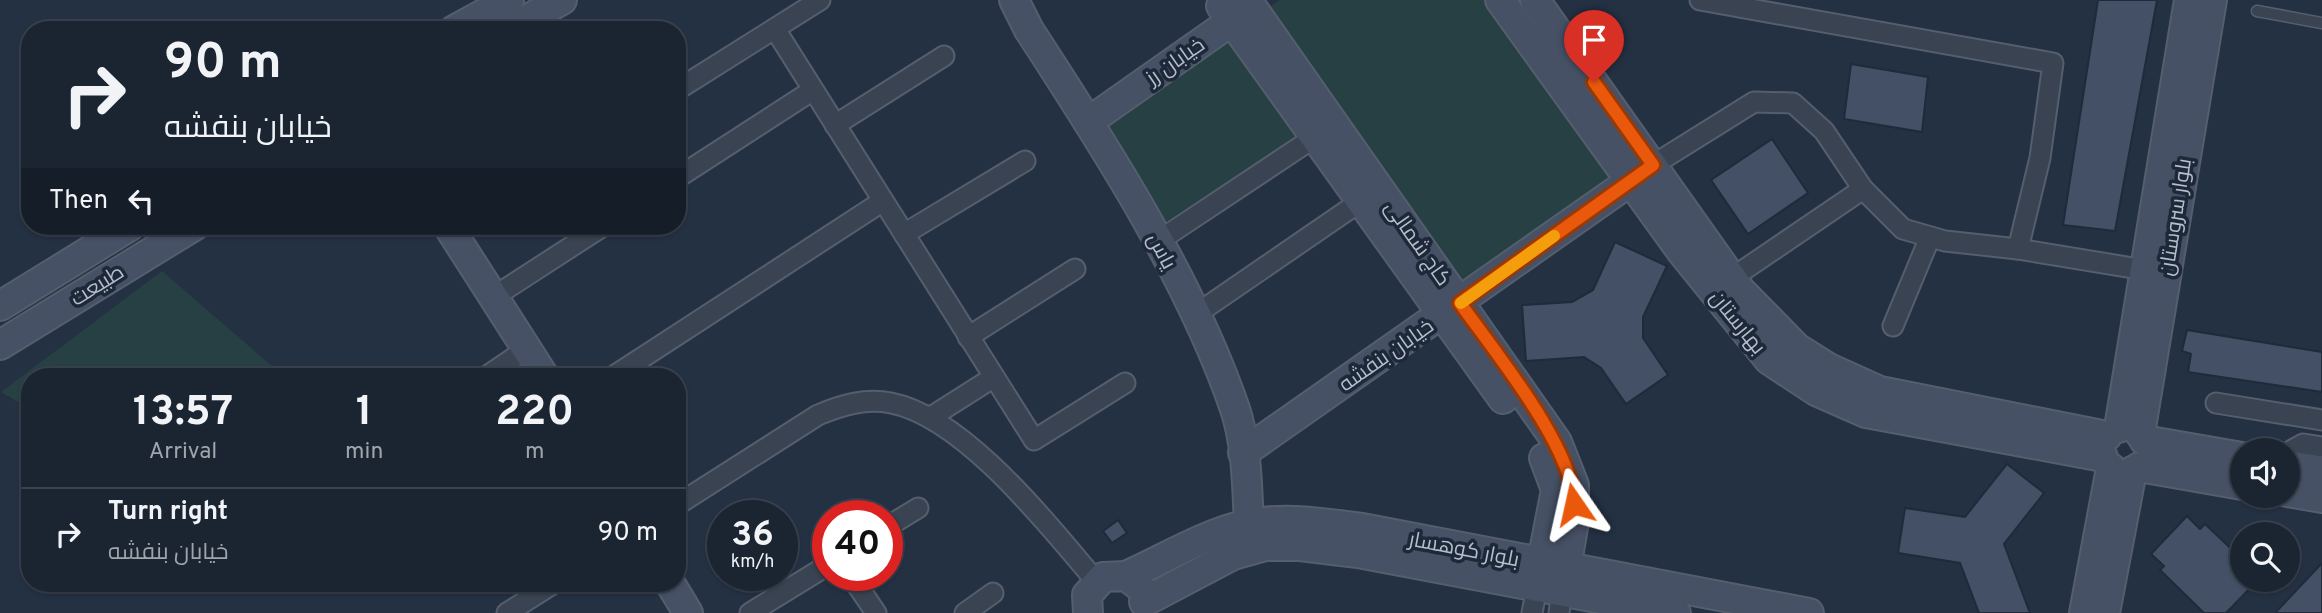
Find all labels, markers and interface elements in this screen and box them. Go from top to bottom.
pin [1564,10,1624,82]
icon: arrive [1575,21,1613,59]
street label: خیابان رز [1140,32,1211,93]
text: 90 m [164,34,282,96]
icon: right [49,49,140,140]
text: خیابان بنفشه [164,109,332,149]
street label: بلوار سروستان [2154,156,2199,278]
icon: left [122,182,160,220]
text: Then [49,185,108,218]
street label: کاج شمالی [1377,196,1456,292]
street label: یاس [1140,229,1182,275]
street label: طبیعت [66,259,130,313]
street label: بهارستان [1703,285,1771,361]
street label: خیابان بنفشه [1334,314,1440,399]
text: 13:57 [133,387,233,440]
text: 1 [356,387,373,440]
text: 220 [495,387,574,440]
text: Arrival [149,438,217,467]
text: min [345,438,383,467]
text: m [525,438,544,467]
map controls [2230,438,2300,592]
button: sound [2230,438,2300,508]
position arrow [1537,467,1611,541]
text: Turn right [108,496,228,529]
speed limit sign: 40 [812,500,903,591]
text: 36 [731,514,774,558]
icon: right [49,515,87,553]
text: 90 m [598,517,658,550]
button: search [2230,522,2300,592]
street label: بلوار کوهسار [1405,526,1521,574]
text: خیابان بنفشه [108,539,229,568]
text: km/h [731,551,774,574]

